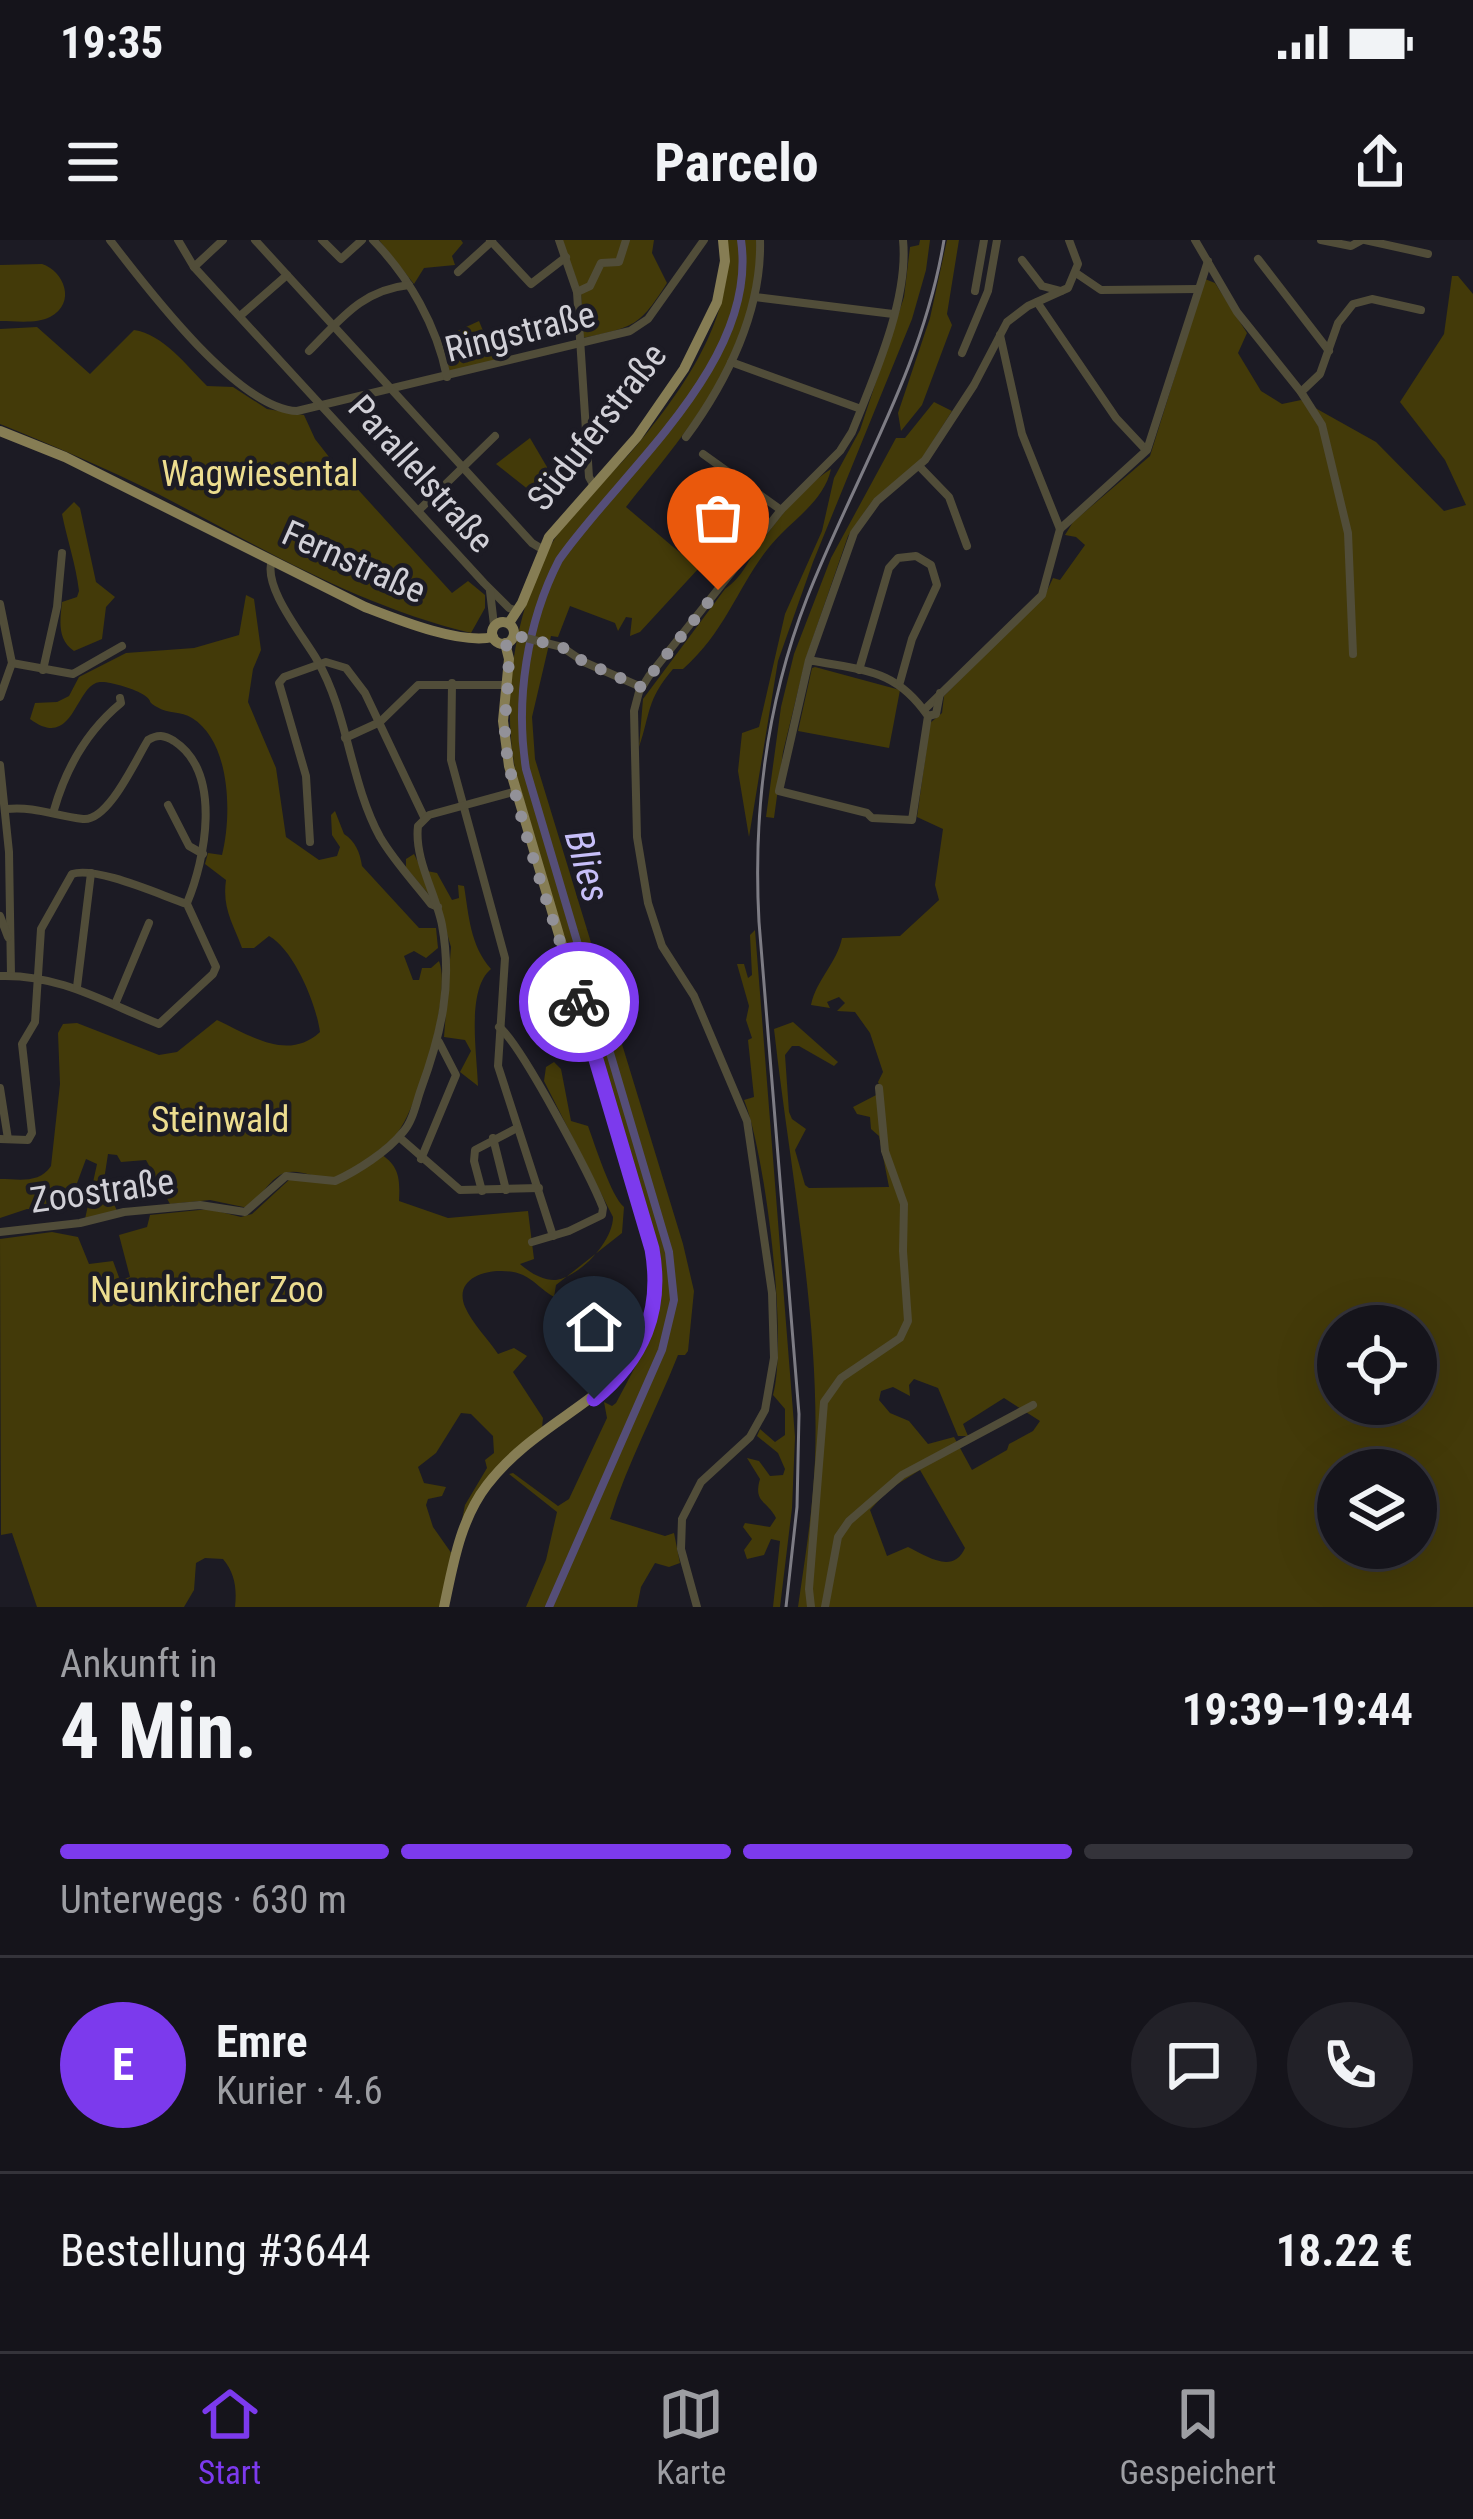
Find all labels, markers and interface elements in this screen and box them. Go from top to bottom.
text: 19:35 [60,16,163,69]
icon: menu [60,129,126,195]
icon: share [1347,129,1413,195]
text: Parcelo [654,131,819,194]
street label: Ringstraße [441,293,599,371]
street label: Süduferstraße [519,335,675,519]
street label: Parallelstraße [340,387,502,561]
park label: Wagwiesental [161,453,359,495]
pin [667,467,769,590]
icon: bag [685,485,751,551]
street label: Fernstraße [276,512,432,612]
water label: Blies [555,825,619,907]
courier [519,942,639,1062]
icon: bike [546,969,612,1035]
park label: Steinwald [151,1099,289,1141]
street label: Zoostraße [27,1160,177,1222]
park label: Neunkircher Zoo [90,1269,324,1311]
pin [543,1276,645,1399]
icon: home [561,1294,627,1360]
map controls [1317,1305,1437,1569]
button: locate [1317,1305,1437,1425]
button: layers [1317,1449,1437,1569]
text: Ankunft in [60,1641,217,1687]
text: 19:39–19:44 [1182,1683,1413,1736]
text: 4 Min. [60,1686,257,1777]
text: Unterwegs · 630 m [60,1877,347,1923]
button: chat [1131,2002,1257,2128]
button: phone [1287,2002,1413,2128]
text: Emre [216,2015,307,2068]
text: E [112,2038,134,2091]
text: Kurier · 4.6 [216,2068,383,2114]
text: Bestellung #3644 [60,2224,371,2277]
text: 18.22 € [1276,2224,1413,2277]
tab: Start [197,2381,263,2492]
tab: Karte [656,2381,726,2492]
tab: Gespeichert [1120,2381,1276,2492]

